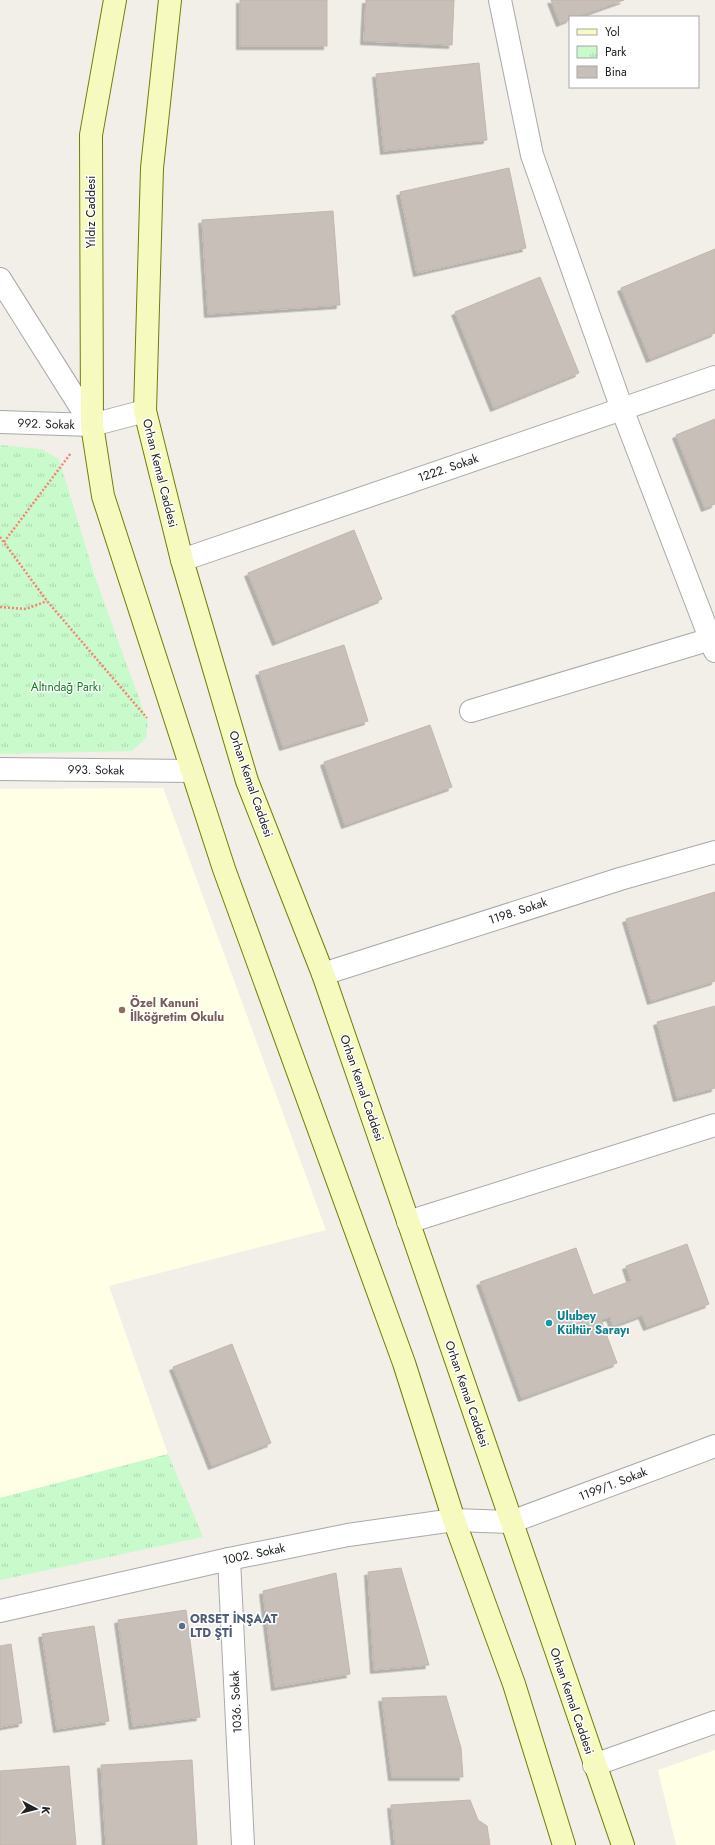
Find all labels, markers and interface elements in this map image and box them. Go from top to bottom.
legend [569,16,699,88]
text: Yol [605,23,620,41]
text: Park [605,43,627,61]
text: Bina [605,63,627,81]
street label: Yıldız Caddesi [82,176,100,248]
street label: 992. Sokak [17,414,76,434]
street label: Orhan Kemal Caddesi [138,417,182,529]
street label: 1222. Sokak [416,449,481,487]
park label: Altındağ Parkı [31,678,101,696]
street label: Orhan Kemal Caddesi [224,728,278,840]
street label: 993. Sokak [67,761,125,780]
street label: 1198. Sokak [486,893,550,929]
place label: Özel Kanuni İlköğretim Okulu [130,994,224,1026]
marker: Özel Kanuni İlköğretim Okulu [117,1005,127,1015]
street label: Orhan Kemal Caddesi [335,1032,389,1144]
place label: Ulubey Kültür Sarayı [557,1307,630,1339]
marker: Ulubey Kültür Sarayı [544,1318,554,1328]
street label: Orhan Kemal Caddesi [440,1338,494,1450]
street label: 1199/1. Sokak [576,1462,651,1505]
street label: 1002. Sokak [221,1538,288,1569]
place label: ORSET İNŞAAT LTD ŞTİ [190,1610,278,1642]
marker: ORSET İNŞAAT LTD ŞTİ [177,1621,187,1631]
street label: Orhan Kemal Caddesi [545,1645,599,1757]
street label: 1036. Sokak [225,1669,247,1734]
north arrow [16,1789,56,1829]
text: K [37,1805,54,1815]

